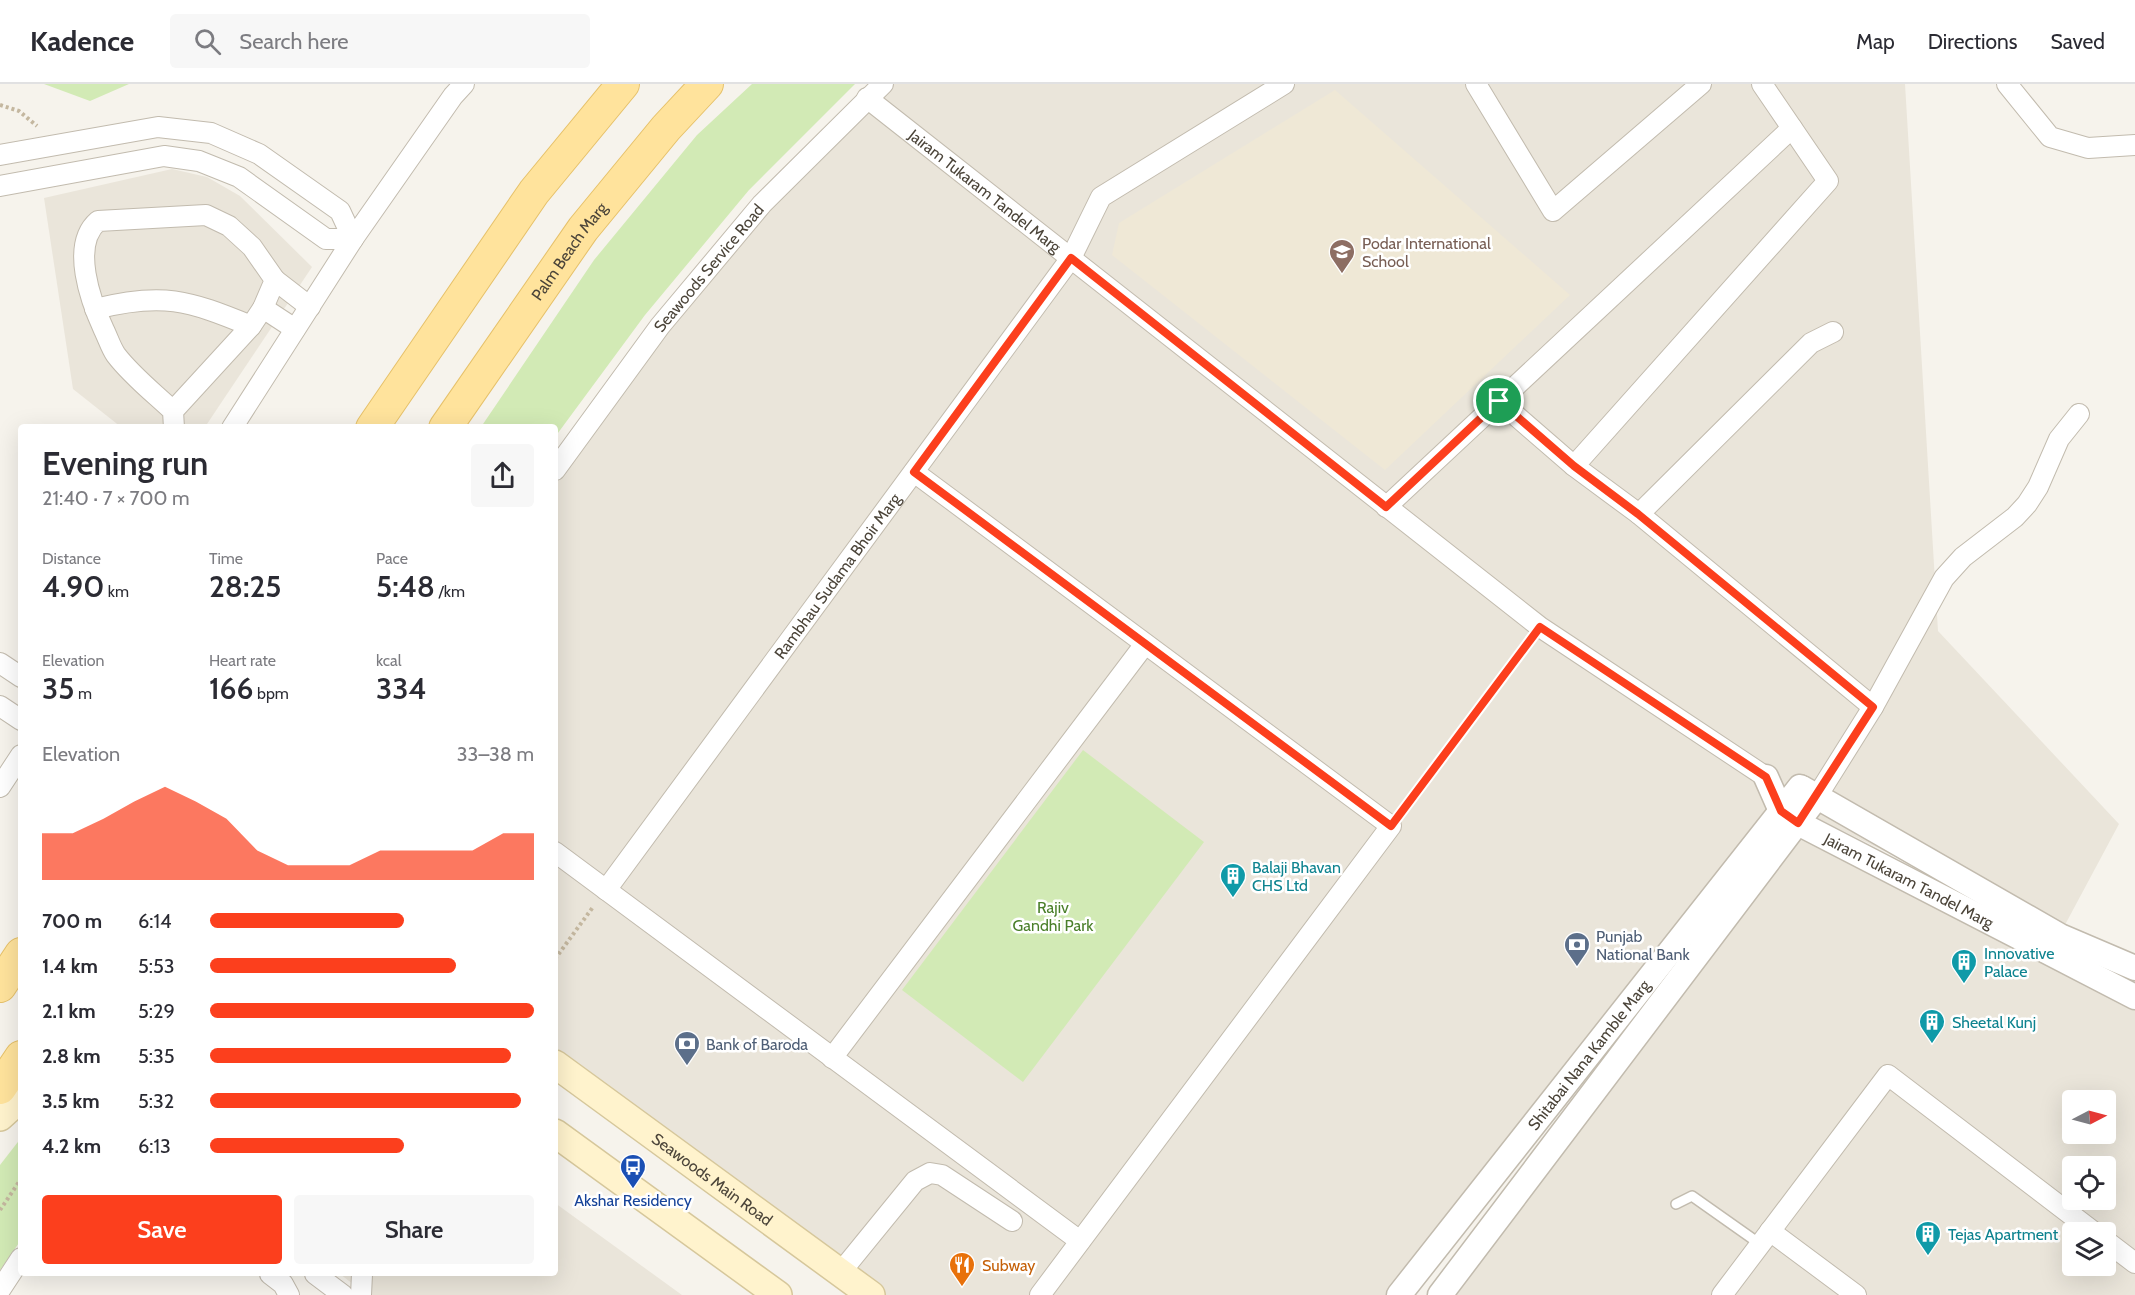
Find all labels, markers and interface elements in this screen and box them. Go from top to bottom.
search box [170,14,590,68]
text: Kadence [30,24,134,58]
icon: search [191,25,224,58]
text: Search here [239,28,349,55]
text: Map [1856,29,1895,54]
text: Directions [1928,29,2017,54]
text: Saved [2050,29,2105,54]
street label: Jairam Tukaram Tandel Marg [904,124,1066,257]
street label: Palm Beach Marg [527,197,611,304]
street label: Seawoods Service Road [650,200,768,335]
place label: Podar International School [1362,234,1491,271]
school or university icon: Podar International School [1327,237,1357,275]
pin [1473,375,1524,426]
icon: arrive [1482,384,1515,417]
text: Evening run [42,443,208,483]
button: share [471,444,534,507]
text: 21:40 · 7 × 700 m [42,486,189,510]
street label: Rambhau Sudama Bhoir Marg [770,489,905,662]
text: Distance [42,549,101,568]
text: Time [209,549,243,568]
text: Pace [376,549,408,568]
text: 4.90 [42,568,104,605]
text: 28:25 [209,568,281,605]
text: 5:48 [376,568,435,605]
text: km [104,582,129,601]
text: /km [435,582,465,601]
text: Elevation [42,651,105,670]
text: Heart rate [209,651,276,670]
text: kcal [376,651,402,670]
text: 35 [42,670,74,707]
text: 166 [209,670,253,707]
text: 334 [376,670,427,707]
text: m [74,684,92,703]
text: bpm [253,684,289,703]
text: Elevation [42,742,120,766]
text: 33–38 m [457,742,534,766]
street label: Jairam Tukaram Tandel Marg [1820,828,1998,932]
place label: Balaji Bhavan CHS Ltd [1252,858,1341,895]
building icon: Balaji Bhavan CHS Ltd [1218,861,1248,899]
park label: Rajiv Gandhi Park [1013,898,1094,935]
text: 700 m [42,909,102,933]
text: 6:14 [138,909,172,933]
place label: Punjab National Bank [1596,927,1690,964]
bank icon: Punjab National Bank [1562,930,1592,968]
place label: Innovative Palace [1984,944,2054,981]
building icon: Innovative Palace [1949,947,1979,985]
text: 1.4 km [42,954,98,978]
text: 5:53 [138,954,175,978]
street label: Shitabai Nana Kamble Marg [1524,975,1654,1134]
text: 2.1 km [42,999,96,1023]
text: 5:29 [138,999,175,1023]
building icon: Sheetal Kunj [1917,1007,1947,1045]
place label: Sheetal Kunj [1952,1013,2036,1032]
bank icon: Bank of Baroda [672,1029,702,1067]
place label: Bank of Baroda [706,1035,808,1054]
text: 2.8 km [42,1044,101,1068]
text: 5:35 [138,1044,175,1068]
text: 3.5 km [42,1089,100,1113]
text: 5:32 [138,1089,174,1113]
north arrow [2062,1090,2116,1144]
map controls [2062,1090,2116,1276]
street label: Seawoods Main Road [648,1129,776,1229]
text: 4.2 km [42,1134,101,1158]
text: 6:13 [138,1134,171,1158]
bus stop icon: Akshar Residency [618,1152,648,1190]
button: locate [2062,1156,2116,1210]
place label: Akshar Residency [574,1191,692,1210]
button: Save [42,1195,282,1264]
button: Share [294,1195,534,1264]
building icon: Tejas Apartment [1913,1219,1943,1257]
button: layers [2062,1222,2116,1276]
place label: Tejas Apartment [1948,1225,2059,1244]
restaurant icon: Subway [947,1250,977,1288]
place label: Subway [982,1256,1035,1275]

